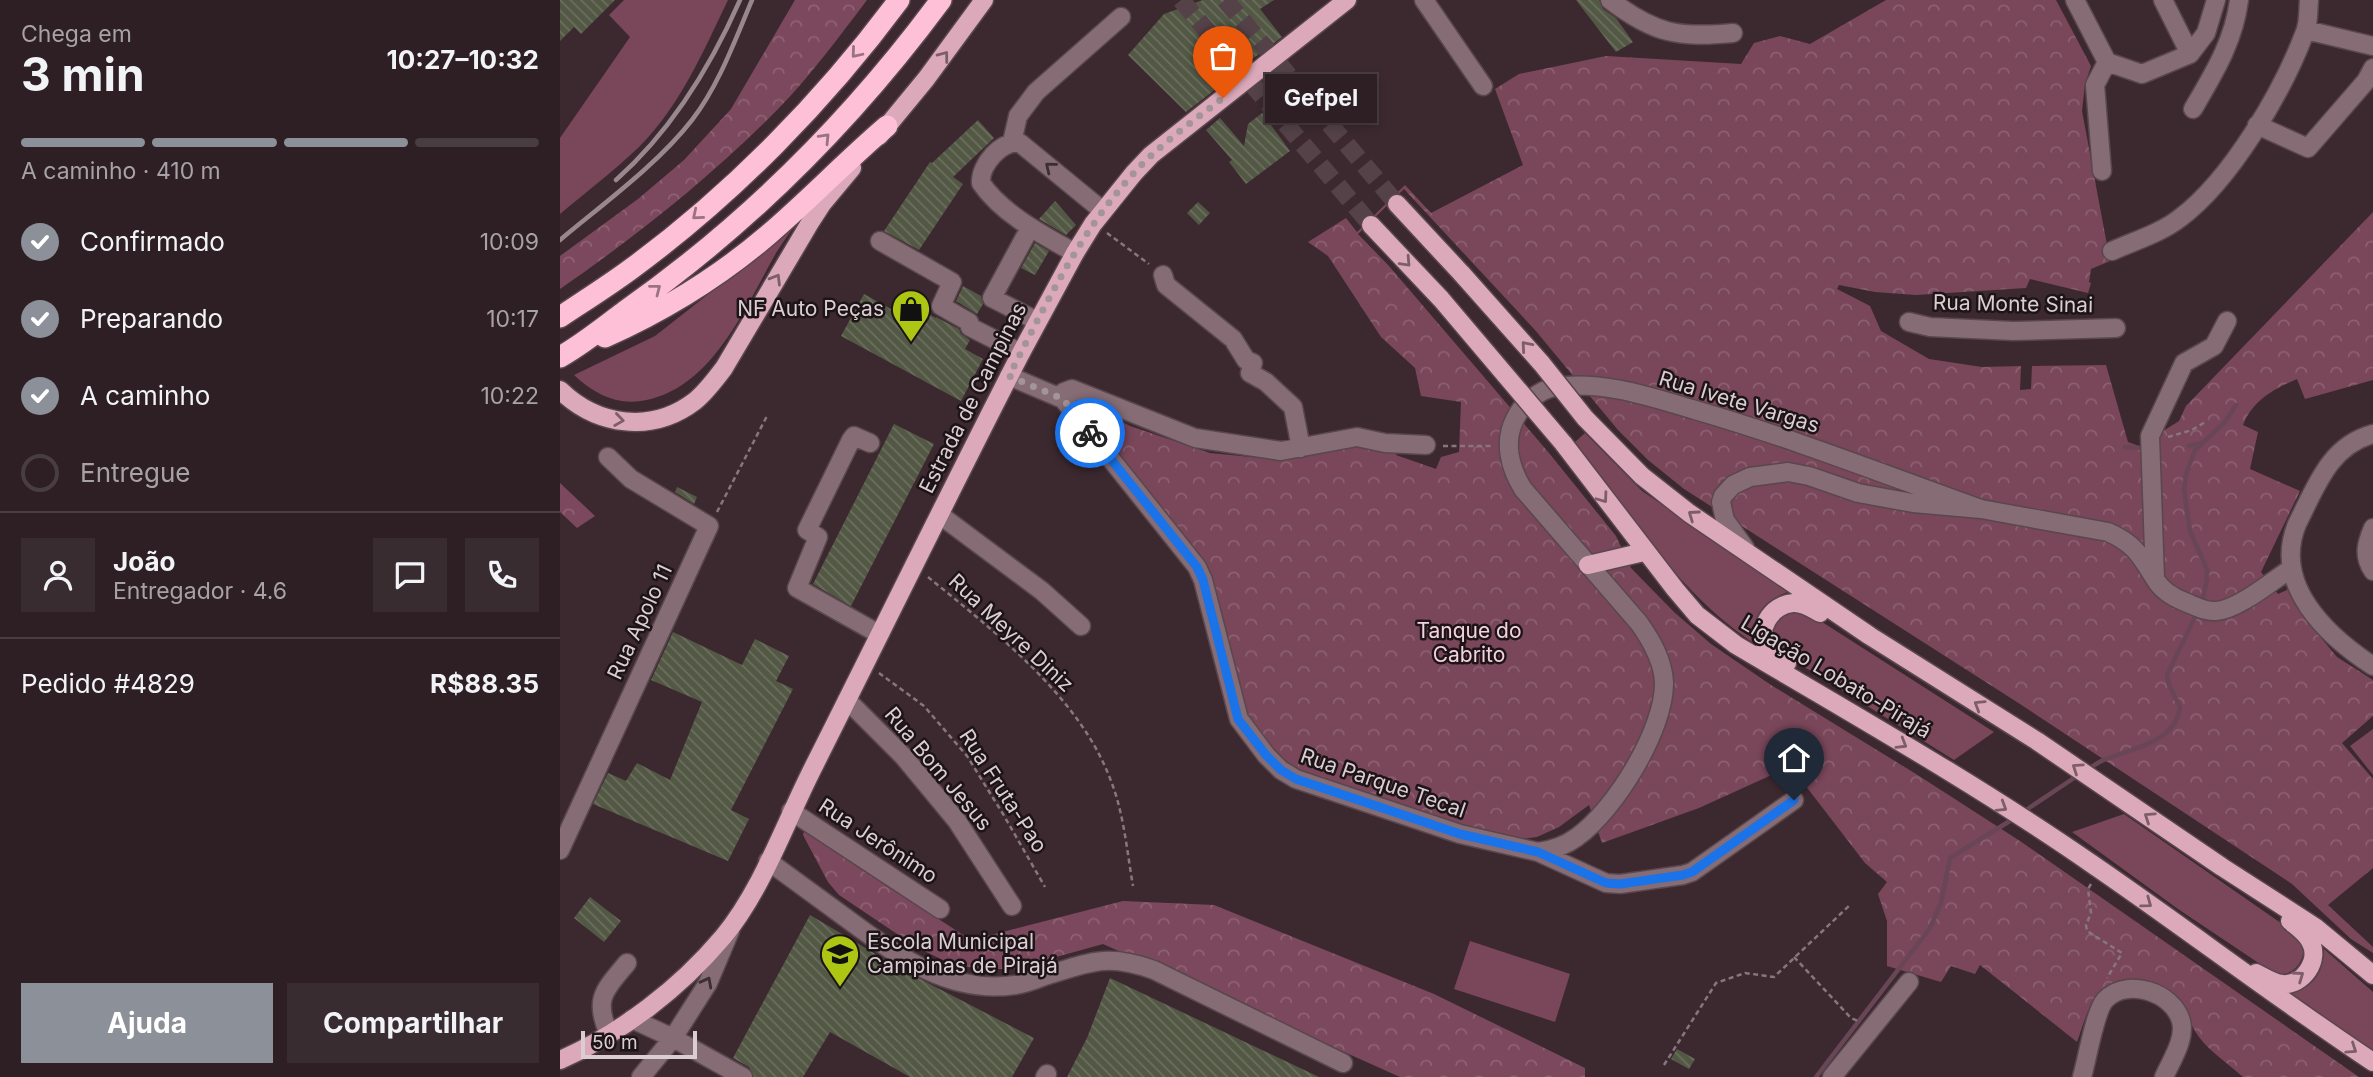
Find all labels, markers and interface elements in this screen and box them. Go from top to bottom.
text: Chega em [21,20,132,48]
pin [1193,26,1253,98]
icon: bag [1204,37,1242,75]
text: 10:27–10:32 [386,44,539,75]
one-way arrow [852,44,864,57]
text: 3 min [21,46,145,102]
one-way arrow [936,51,948,63]
callout: Gefpel [1265,74,1377,122]
text: Gefpel [1284,84,1358,112]
one-way arrow [816,133,829,146]
text: A caminho · 410 m [21,157,221,185]
one-way arrow [1046,163,1059,175]
one-way arrow [692,207,705,219]
icon: check [21,223,59,261]
text: Confirmado [80,226,225,257]
text: 10:09 [480,228,539,256]
one-way arrow [1398,254,1411,267]
one-way arrow [768,274,781,287]
one-way arrow [648,285,660,298]
shop icon: NF Auto Peças [890,288,932,343]
street label: Rua Monte Sinai [1933,290,2093,317]
place label: NF Auto Peças [737,296,884,321]
street label: Estrada de Campinas [914,298,1031,497]
icon: check [21,300,59,338]
text: Preparando [80,303,223,334]
text: 10:17 [486,305,539,333]
one-way arrow [1522,341,1534,354]
street label: Rua Ivete Vargas [1656,365,1822,438]
icon: check [21,377,59,415]
text: A caminho [80,380,210,411]
text: 10:22 [480,382,539,410]
courier [1055,398,1125,468]
one-way arrow [613,413,625,428]
icon: bike [1071,414,1109,452]
text: Entregue [80,457,191,488]
one-way arrow [1595,490,1608,502]
one-way arrow [1688,511,1701,523]
button: person [21,538,95,612]
button: chat [373,538,447,612]
button: phone [465,538,539,612]
text: João [113,546,175,577]
street label: Rua Apolo 11 [602,560,677,683]
street label: Rua Meyre Diniz [944,568,1079,697]
text: Entregador · 4.6 [113,577,287,605]
street label: Ligação Lobato-Pirajá [1737,610,1936,743]
park label: Tanque do Cabrito [1416,618,1522,667]
text: Pedido #4829 [21,668,195,699]
text: R$88.35 [430,668,539,699]
one-way arrow [1974,700,1987,713]
street label: Rua Bom Jesus [880,702,997,835]
street label: Rua Fruta-Pao [954,724,1053,857]
pin [1764,728,1824,800]
one-way arrow [1895,736,1908,749]
icon: home [1775,739,1813,777]
street label: Rua Parque Tecal [1297,743,1469,823]
one-way arrow [2072,764,2085,776]
street label: Rua Jerônimo [814,793,942,888]
one-way arrow [1994,798,2007,811]
one-way arrow [2144,813,2157,825]
one-way arrow [2139,895,2151,907]
place label: Escola Municipal Campinas de Pirajá [867,929,1058,978]
school or university icon: Escola Municipal Campinas de Pirajá [819,933,861,988]
one-way arrow [2292,972,2304,984]
one-way arrow [699,977,713,989]
button: Ajuda [21,983,273,1063]
button: Compartilhar [287,983,539,1063]
scale bar [581,1028,696,1060]
text: 50 m [592,1031,638,1054]
one-way arrow [2345,1040,2358,1053]

